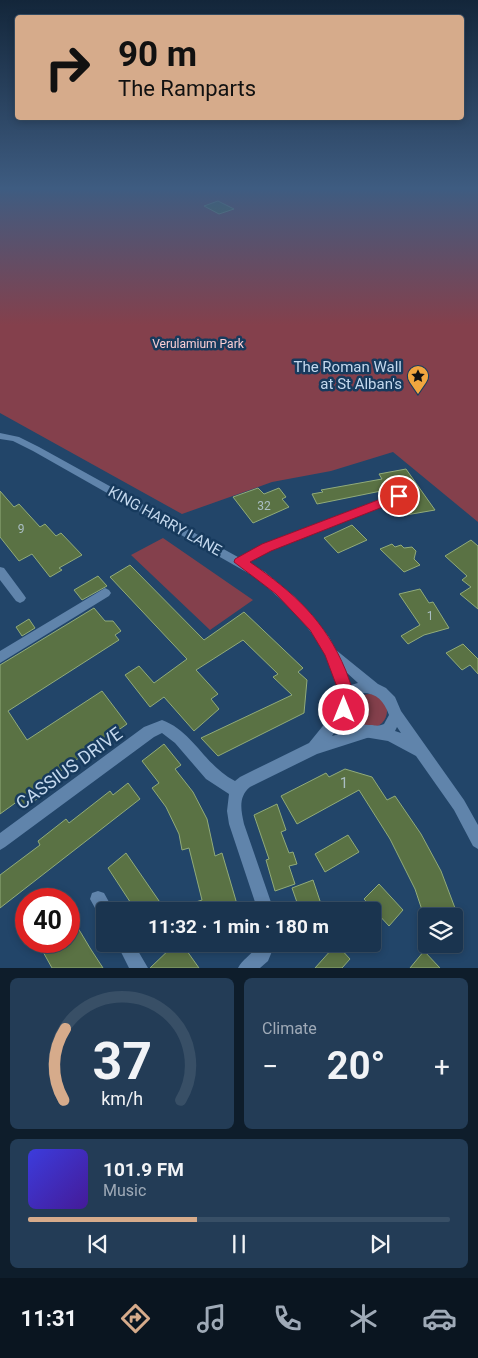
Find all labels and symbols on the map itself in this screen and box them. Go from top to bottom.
park label: Verulamium Park [152,337,245,351]
place label: The Roman Wall at St Alban's [293,358,402,393]
place icon: The Roman Wall at St Alban's [406,364,430,395]
pin [378,475,420,517]
street label: KING HARRY LANE [105,482,225,560]
house number: 32 [257,499,271,513]
house number: 9 [18,522,24,536]
house number: 1 [427,609,433,623]
position arrow [317,683,369,735]
street label: CASSIUS DRIVE [12,722,126,814]
house number: 1 [340,774,348,792]
speed limit sign: 40 [15,888,80,953]

